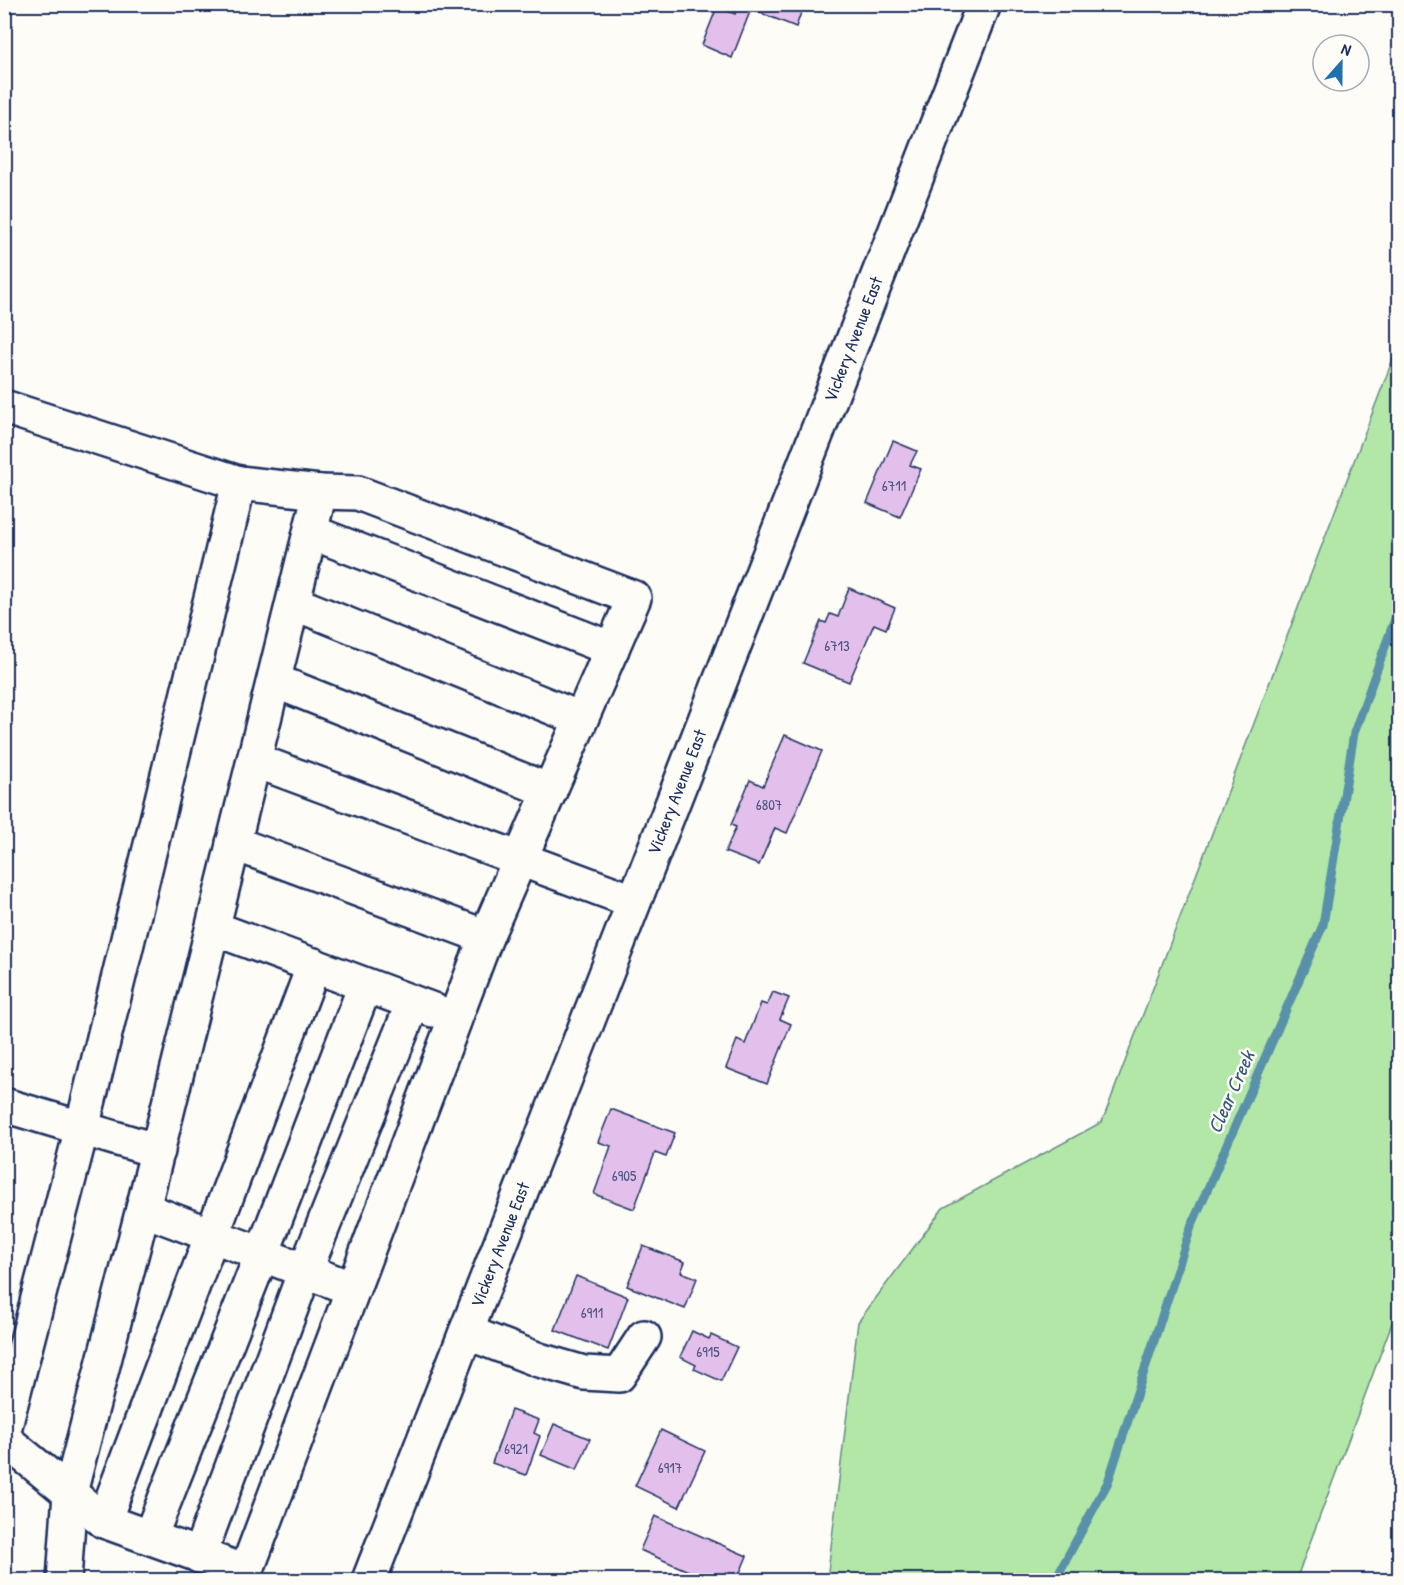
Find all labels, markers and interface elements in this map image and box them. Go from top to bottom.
north arrow [1311,33,1371,93]
text: N [1338,37,1355,61]
street label: Vickery Avenue East [817,272,889,405]
house number: 6711 [882,475,906,496]
house number: 6713 [824,635,850,656]
street label: Vickery Avenue East [641,725,713,858]
house number: 6807 [756,794,782,815]
water label: Clear Creek [1200,1045,1261,1137]
house number: 6905 [612,1165,637,1186]
street label: Vickery Avenue East [464,1178,536,1311]
house number: 6911 [581,1302,603,1323]
house number: 6915 [696,1341,720,1362]
house number: 6921 [504,1438,528,1459]
house number: 6917 [658,1457,682,1478]

